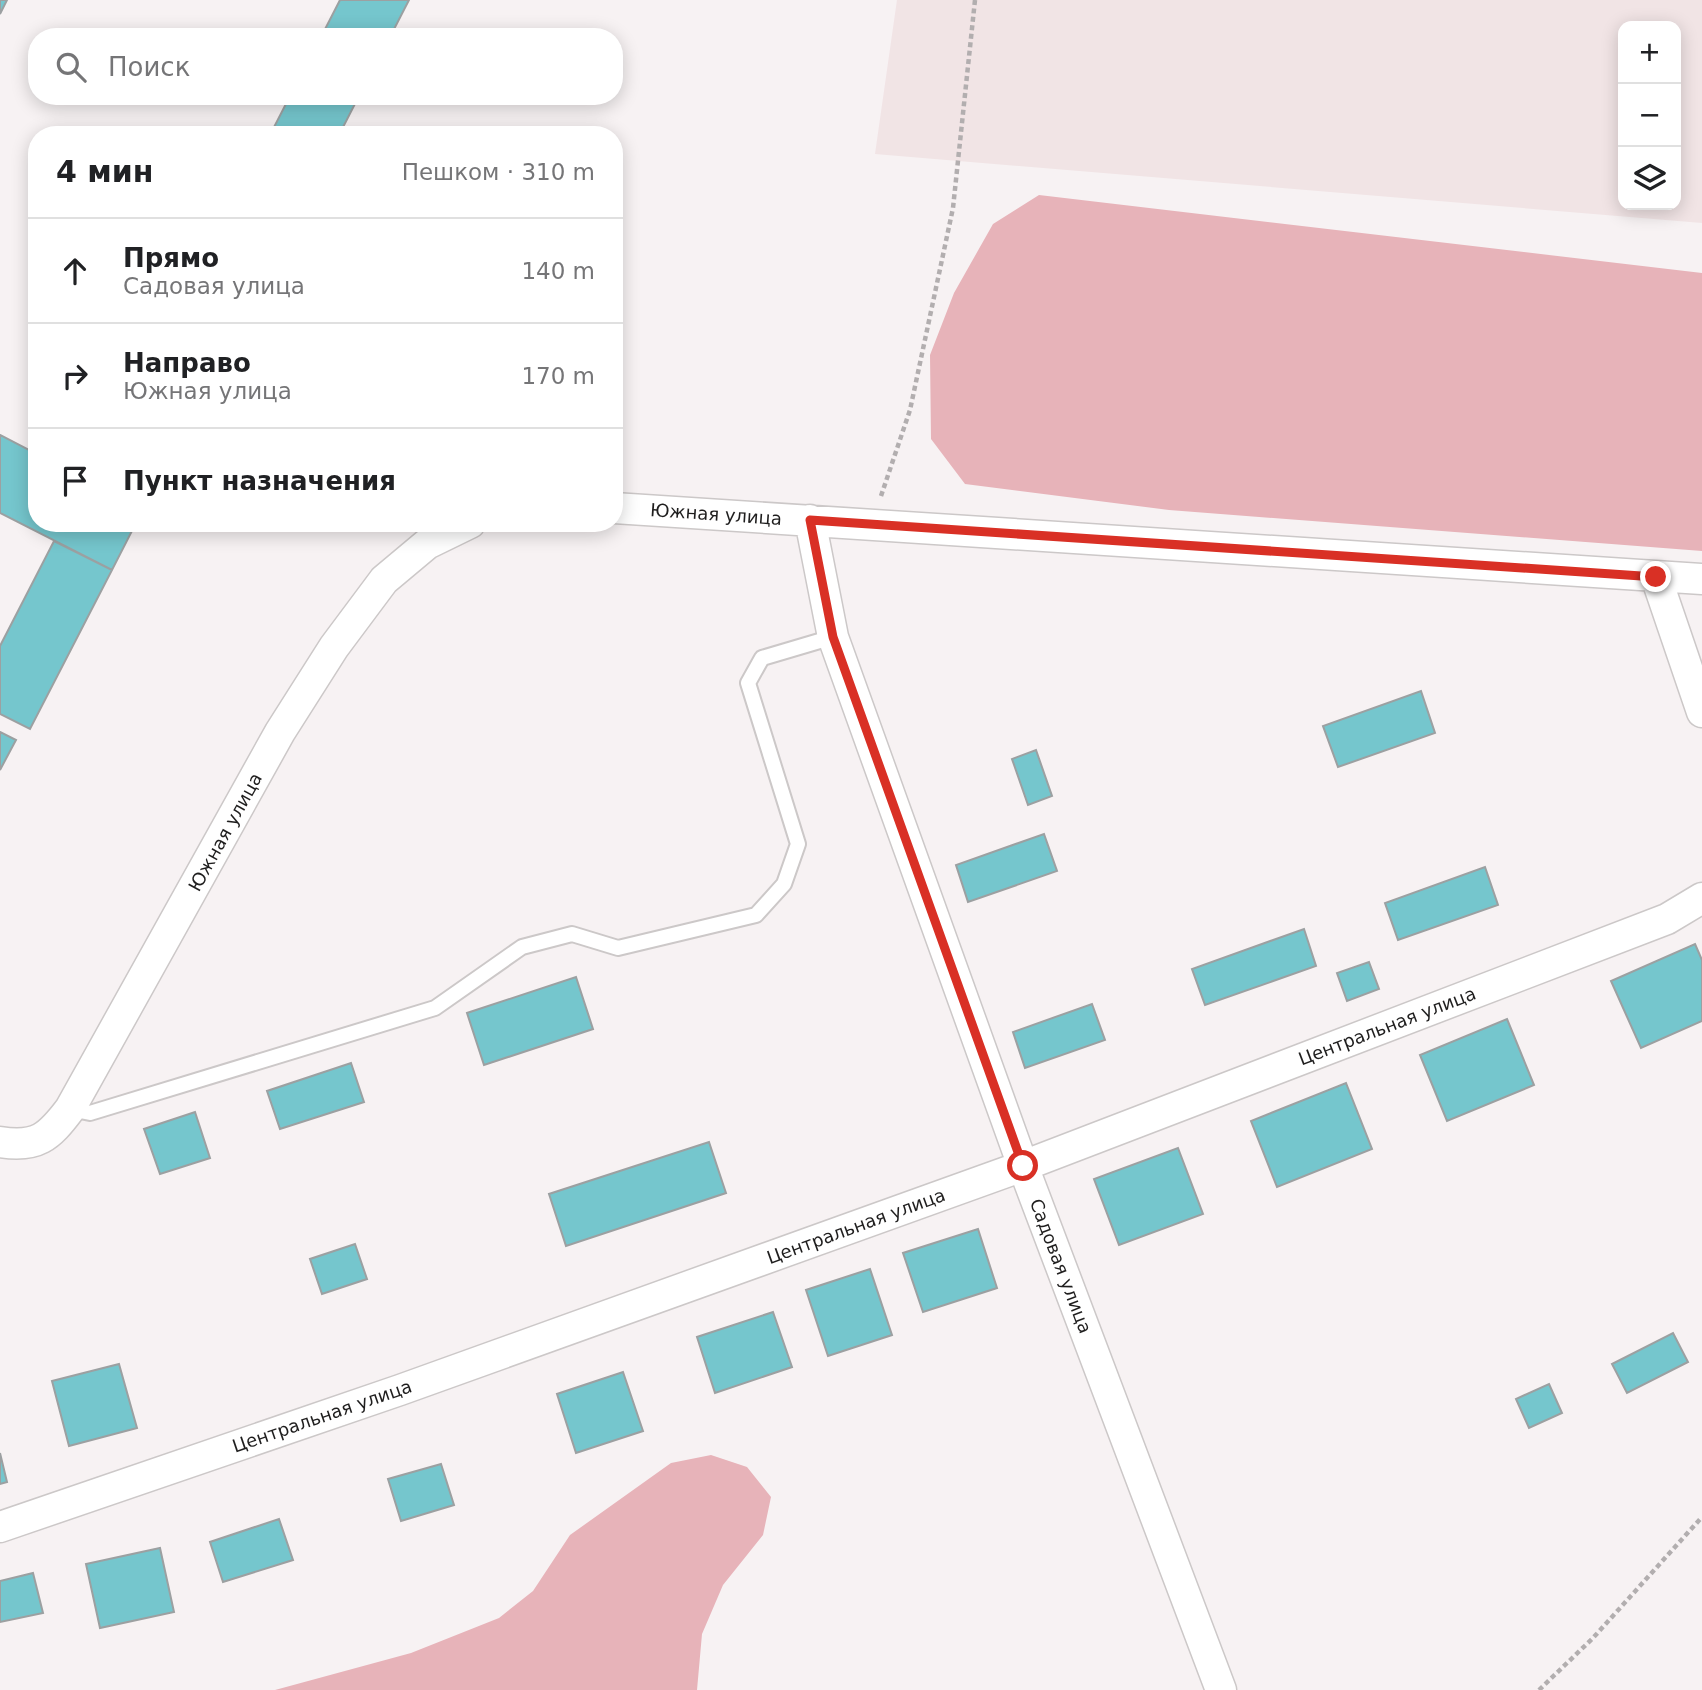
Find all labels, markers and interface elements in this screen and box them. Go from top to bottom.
map controls [1618,21,1681,210]
button: + [1618,21,1681,84]
search box [28,28,623,105]
icon: search [52,48,90,86]
text: Поиск [108,52,190,82]
button: − [1618,84,1681,147]
button: layers [1618,147,1681,210]
text: 4 мин [56,154,154,189]
text: Пешком · 310 m [402,159,595,185]
text: Прямо [123,243,219,273]
icon: ahead [56,252,94,290]
text: 140 m [521,258,595,284]
text: Садовая улица [123,273,305,299]
text: Направо [123,348,251,378]
icon: right [56,357,94,395]
text: 170 m [521,363,595,389]
text: Южная улица [123,378,292,404]
icon: arrive [56,462,94,500]
text: Пункт назначения [123,466,396,496]
street label: Южная улица [649,499,783,529]
route end [1640,561,1671,592]
street label: Южная улица [184,769,266,895]
street label: Центральная улица [1295,982,1479,1070]
route start [1007,1150,1038,1181]
street label: Центральная улица [764,1184,948,1268]
street label: Садовая улица [1026,1196,1096,1336]
street label: Центральная улица [230,1375,414,1457]

